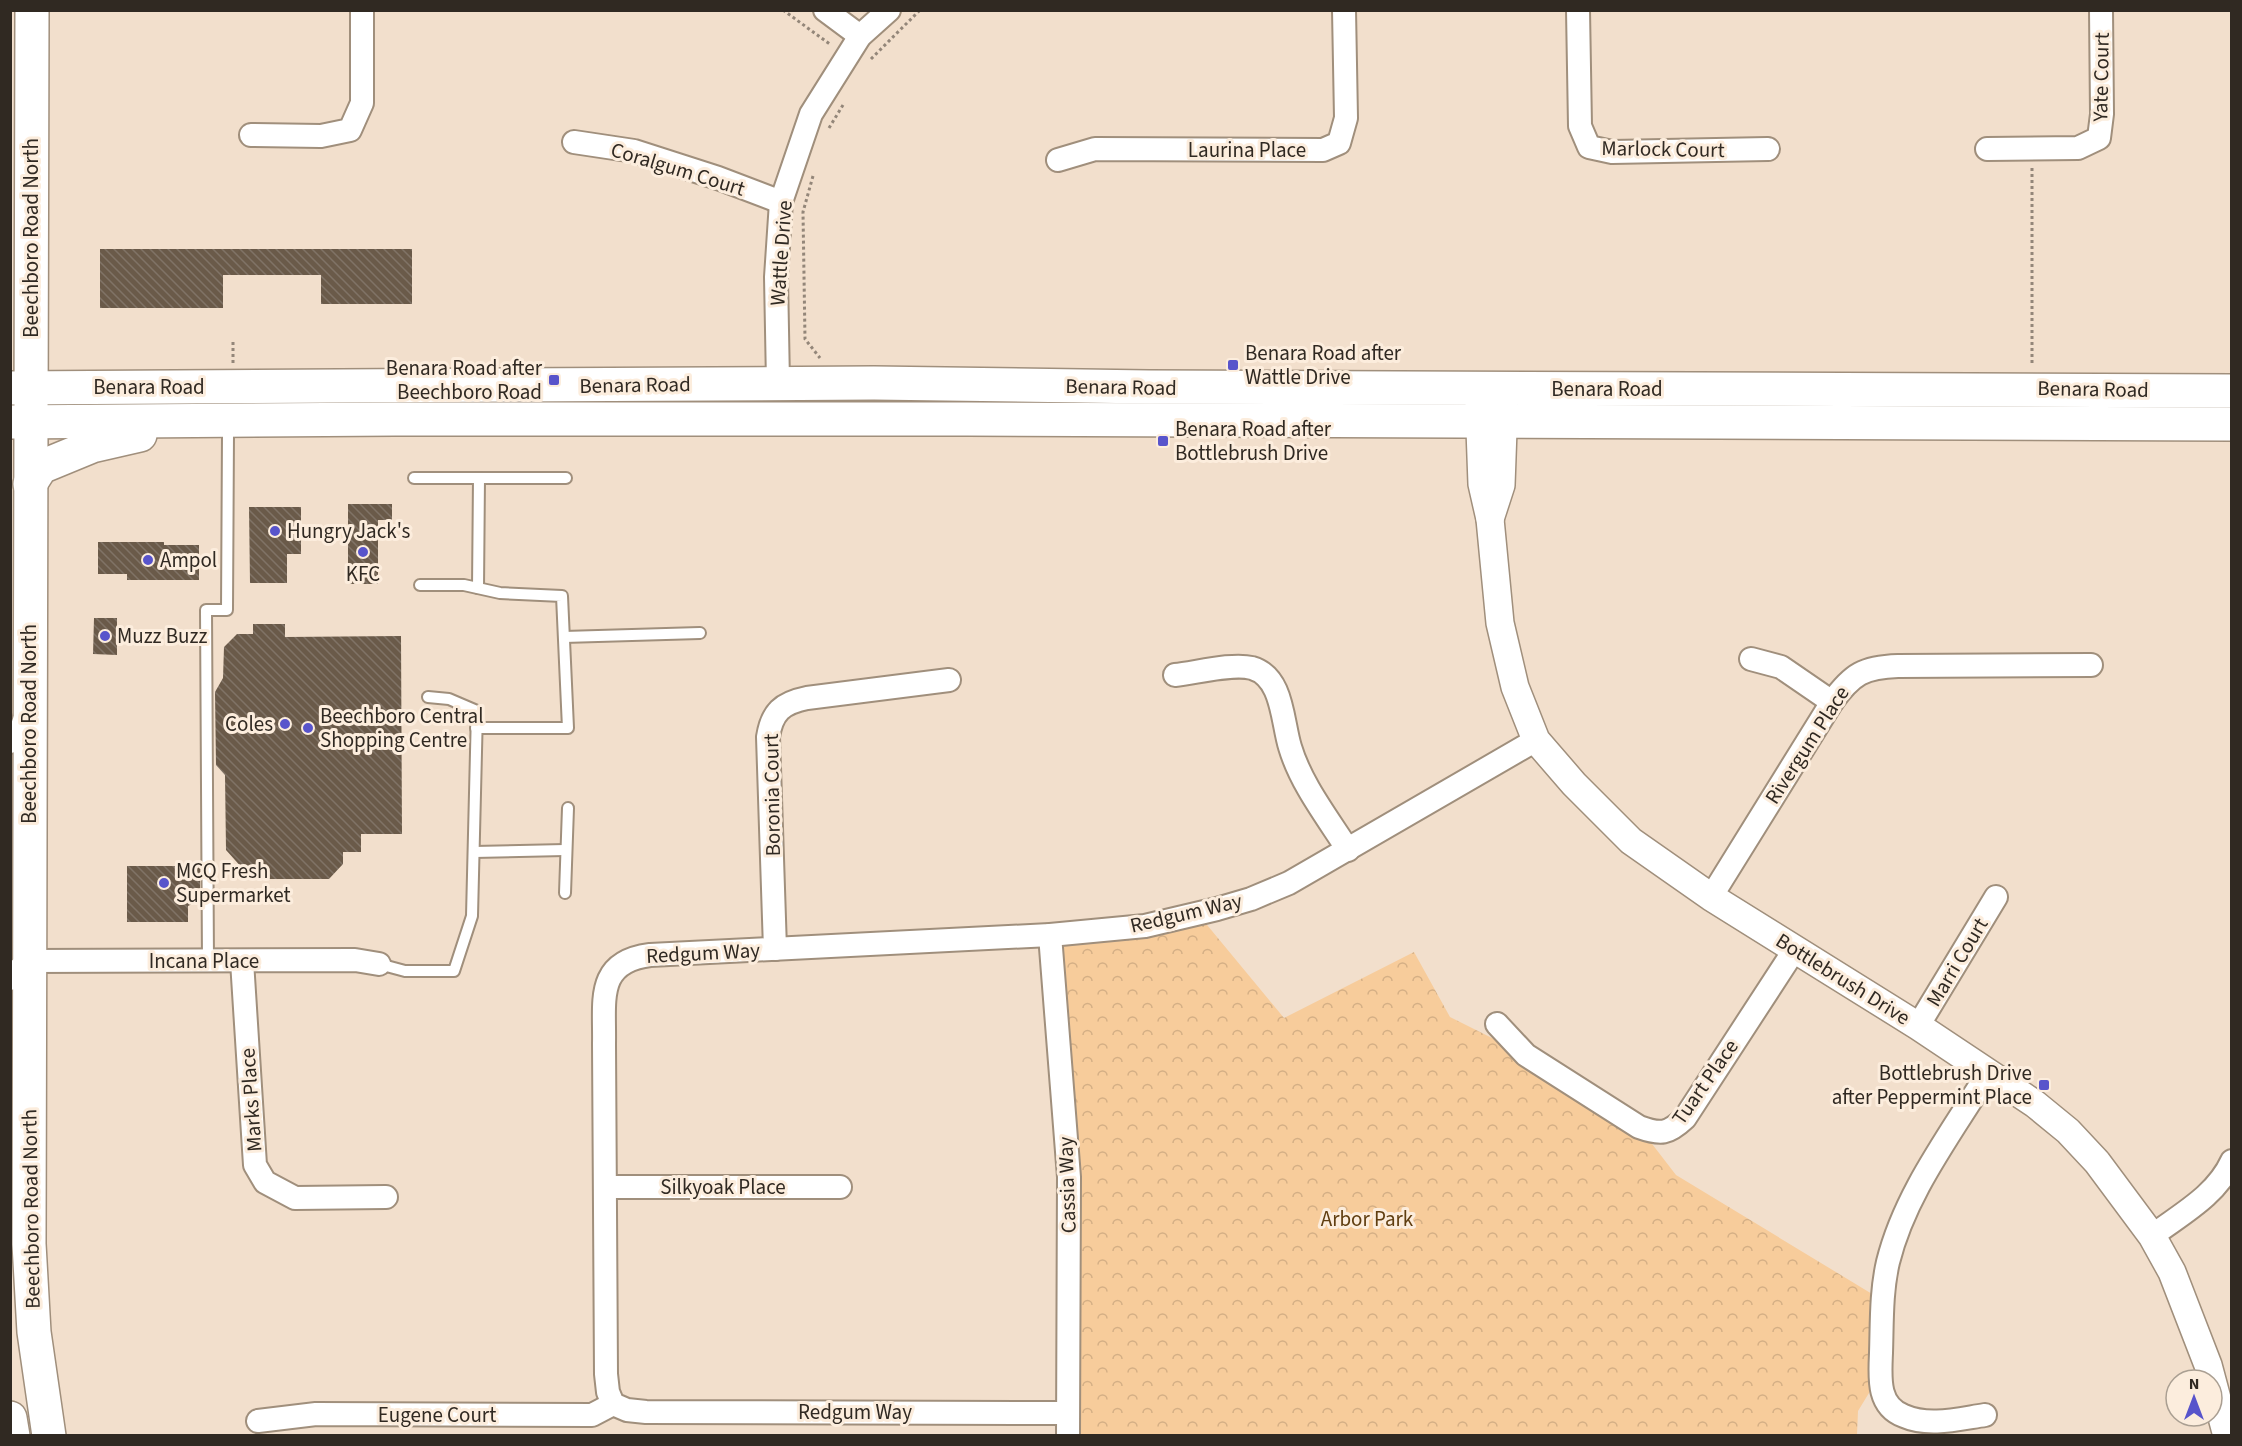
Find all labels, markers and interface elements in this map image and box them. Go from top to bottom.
street label: Yate Court [2085,32,2117,123]
street label: Marlock Court [1601,133,1725,165]
street label: Coralgum Court [607,134,749,204]
street label: Laurina Place [1188,135,1306,165]
street label: Beechboro Road North [16,138,46,338]
street label: Wattle Drive [762,199,800,307]
place label: Benara Road after Wattle Drive [1245,338,1402,392]
place label: Benara Road after Beechboro Road [386,353,543,407]
marker: Benara Road after Wattle Drive [1226,358,1240,372]
street label: Benara Road [579,369,691,401]
street label: Benara Road [1065,371,1177,403]
street label: Benara Road [93,372,205,402]
marker: Benara Road after Beechboro Road [547,373,561,387]
street label: Benara Road [2037,373,2149,405]
street label: Benara Road [1551,374,1663,404]
place label: Benara Road after Bottlebrush Drive [1175,414,1332,468]
marker: Benara Road after Bottlebrush Drive [1156,434,1170,448]
place label: Hungry Jack's [287,516,410,546]
marker: Hungry Jack's [268,524,282,538]
place label: Ampol [160,545,217,575]
marker: KFC [356,545,370,559]
marker: Ampol [141,553,155,567]
place label: KFC [346,559,380,589]
place label: Muzz Buzz [117,621,207,651]
street label: Beechboro Road North [14,624,44,824]
marker: Muzz Buzz [98,629,112,643]
street label: Rivergum Place [1758,680,1856,810]
place label: Beechboro Central Shopping Centre [320,701,484,755]
place label: Coles [225,709,273,739]
marker: Coles [278,717,292,731]
marker: Beechboro Central Shopping Centre [301,721,315,735]
street label: Boronia Court [756,733,788,857]
place label: MCQ Fresh Supermarket [176,856,291,910]
marker: MCQ Fresh Supermarket [157,876,171,890]
street label: Redgum Way [1127,886,1245,940]
street label: Marri Court [1919,912,1995,1012]
street label: Bottlebrush Drive [1770,926,1916,1032]
street label: Redgum Way [645,935,761,971]
street label: Incana Place [149,946,259,976]
street label: Tuart Place [1665,1033,1745,1131]
street label: Marks Place [232,1047,270,1153]
place label: Bottlebrush Drive after Peppermint Place [1832,1058,2032,1112]
marker: Bottlebrush Drive after Peppermint Place [2037,1078,2051,1092]
street label: Beechboro Road North [14,1109,48,1309]
street label: Cassia Way [1050,1136,1084,1234]
street label: Silkyoak Place [660,1172,786,1202]
park label: Arbor Park [1321,1204,1414,1234]
north arrow [2164,1368,2224,1428]
text: N [2189,1373,2199,1395]
street label: Redgum Way [798,1397,912,1427]
street label: Eugene Court [378,1400,496,1430]

